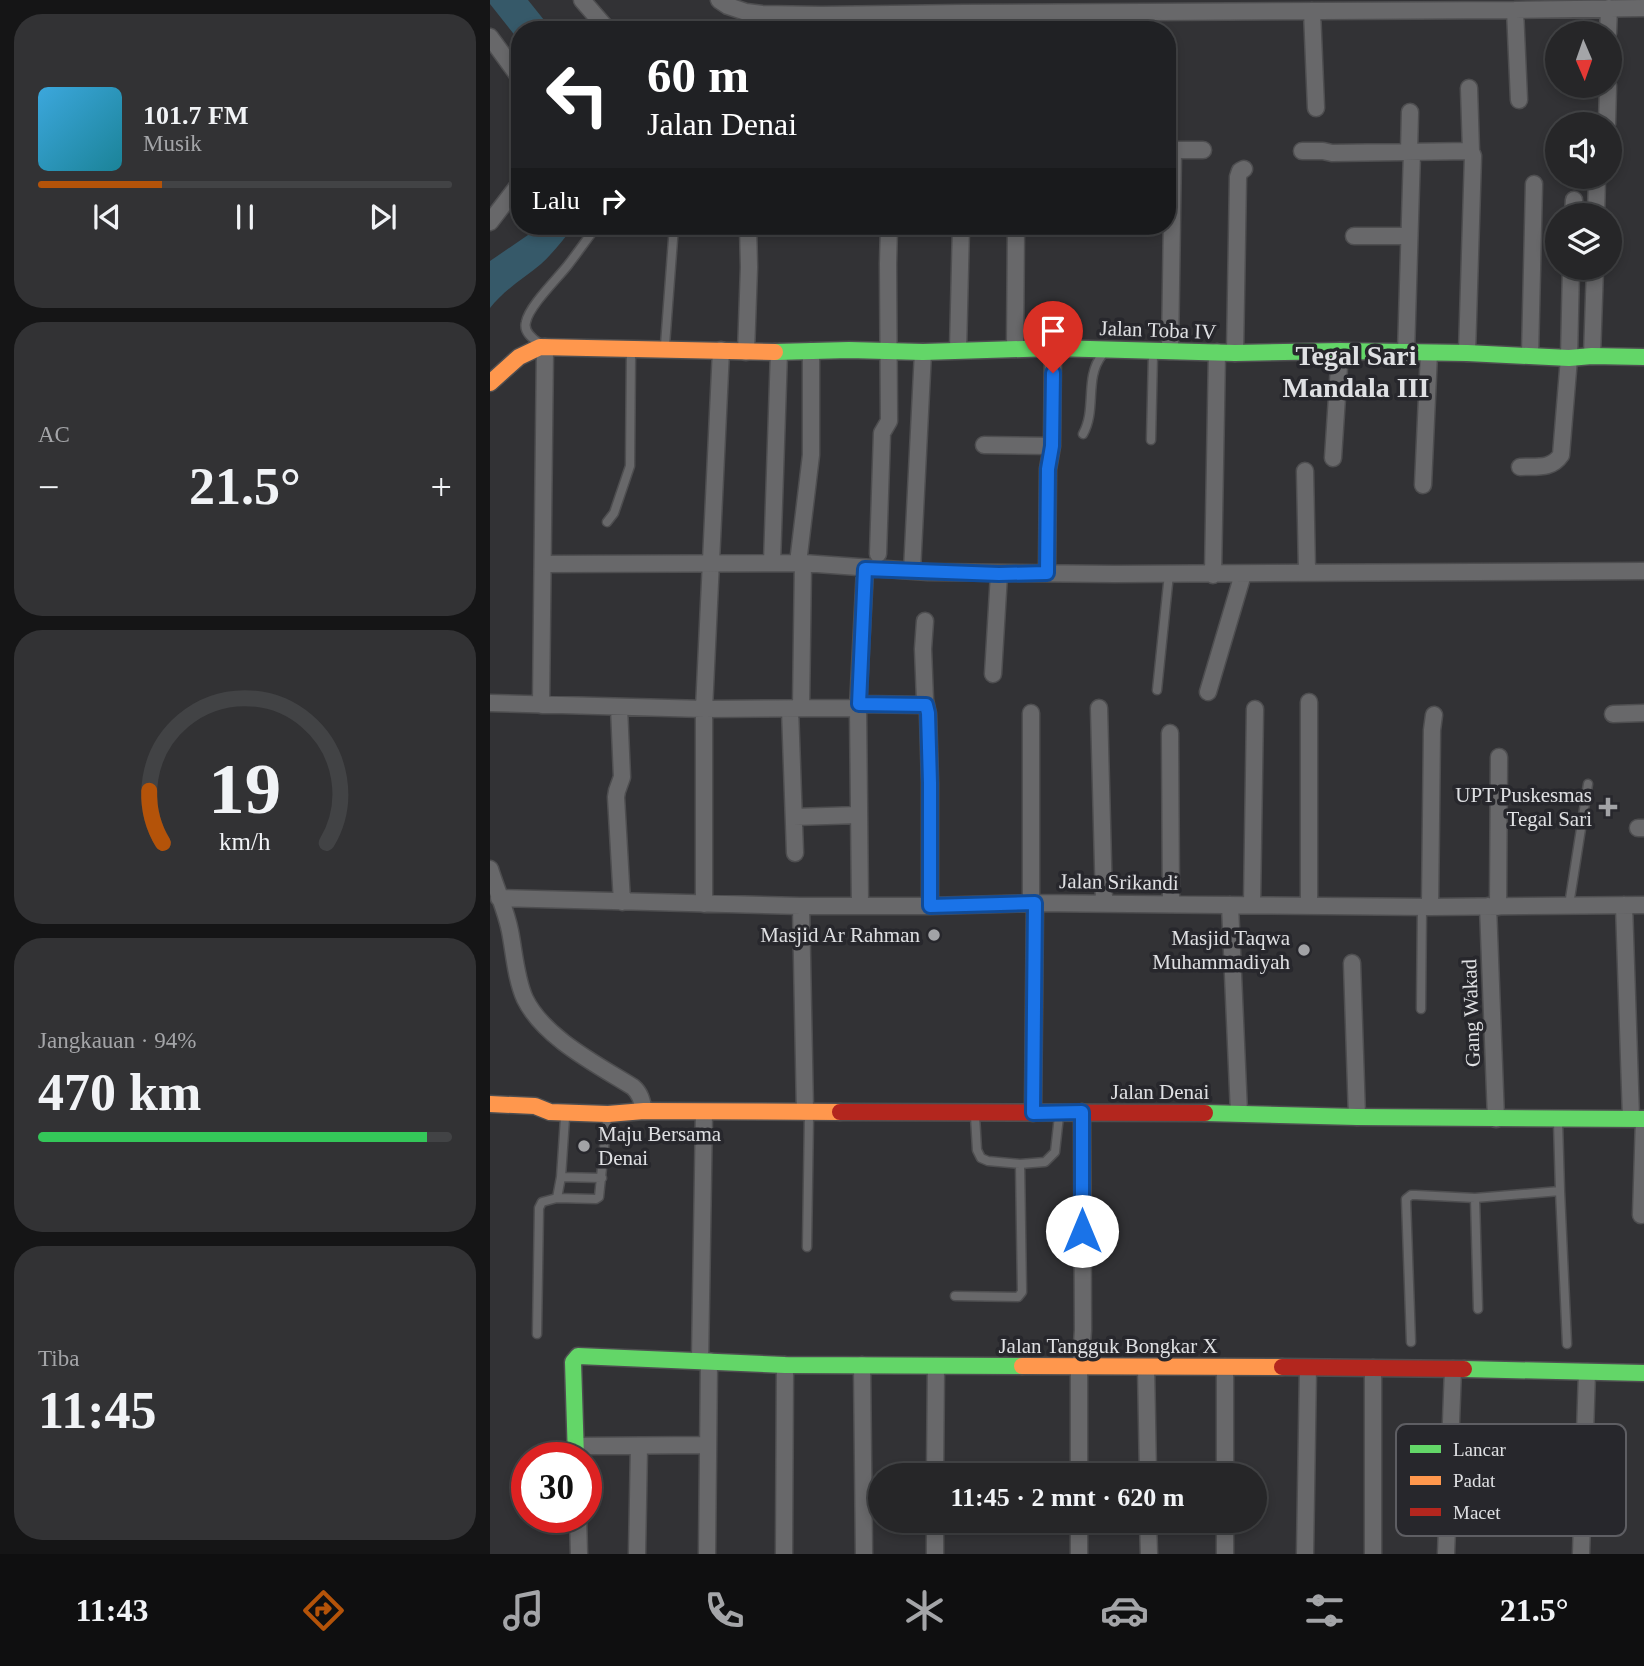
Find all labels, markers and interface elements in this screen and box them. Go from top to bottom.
north arrow [1545,21,1622,98]
map controls [1545,21,1622,280]
text: 60 m [647,48,749,103]
icon: left [532,49,623,140]
text: 101.7 FM [143,101,248,130]
text: Jalan Denai [647,106,797,142]
button: sound [1545,112,1622,189]
text: Musik [143,131,202,156]
icon: right [594,182,632,220]
text: Lalu [532,186,580,215]
icon: previous [88,198,126,236]
icon: pause [226,198,264,236]
icon: next [364,198,402,236]
button: layers [1545,203,1622,280]
pin [1023,301,1083,373]
icon: arrive [1034,312,1072,350]
street label: Jalan Toba IV [1099,316,1217,344]
district label: Tegal Sari Mandala III [1282,340,1430,403]
text: AC [38,422,70,447]
text: 21.5° [189,458,301,515]
text: − [38,466,59,508]
text: + [431,466,452,508]
text: 19 [209,748,281,829]
place label: UPT Puskesmas Tegal Sari [1455,783,1592,831]
marker: UPT Puskesmas Tegal Sari [1598,797,1618,817]
text: km/h [219,828,271,855]
street label: Jalan Srikandi [1059,869,1179,895]
place label: Masjid Ar Rahman [760,923,920,947]
place label: Masjid Taqwa Muhammadiyah [1152,926,1291,974]
marker: Masjid Ar Rahman [926,927,942,943]
marker: Masjid Taqwa Muhammadiyah [1296,942,1312,958]
street label: Gang Wakad [1457,958,1485,1067]
text: Jangkauan · 94% [38,1028,196,1053]
text: 470 km [38,1064,201,1121]
street label: Jalan Denai [1111,1080,1209,1104]
place label: Maju Bersama Denai [598,1122,722,1170]
marker: Maju Bersama Denai [576,1138,592,1154]
position arrow [1045,1194,1119,1268]
street label: Jalan Tangguk Bongkar X [998,1334,1218,1358]
text: Tiba [38,1346,79,1371]
text: 11:45 [38,1382,156,1439]
legend [1396,1424,1626,1536]
text: Lancar [1453,1439,1506,1460]
speed limit sign: 30 [511,1442,602,1533]
text: Padat [1453,1470,1496,1491]
text: 11:45 · 2 mnt · 620 m [951,1483,1185,1512]
text: Macet [1453,1502,1501,1523]
icon: directions [299,1586,348,1635]
icon: music [499,1586,548,1635]
icon: phone [700,1586,749,1635]
icon: climate [900,1586,949,1635]
icon: car [1100,1586,1149,1635]
icon: filters [1300,1586,1349,1635]
text: 11:43 [76,1592,148,1628]
text: 21.5° [1500,1592,1568,1628]

